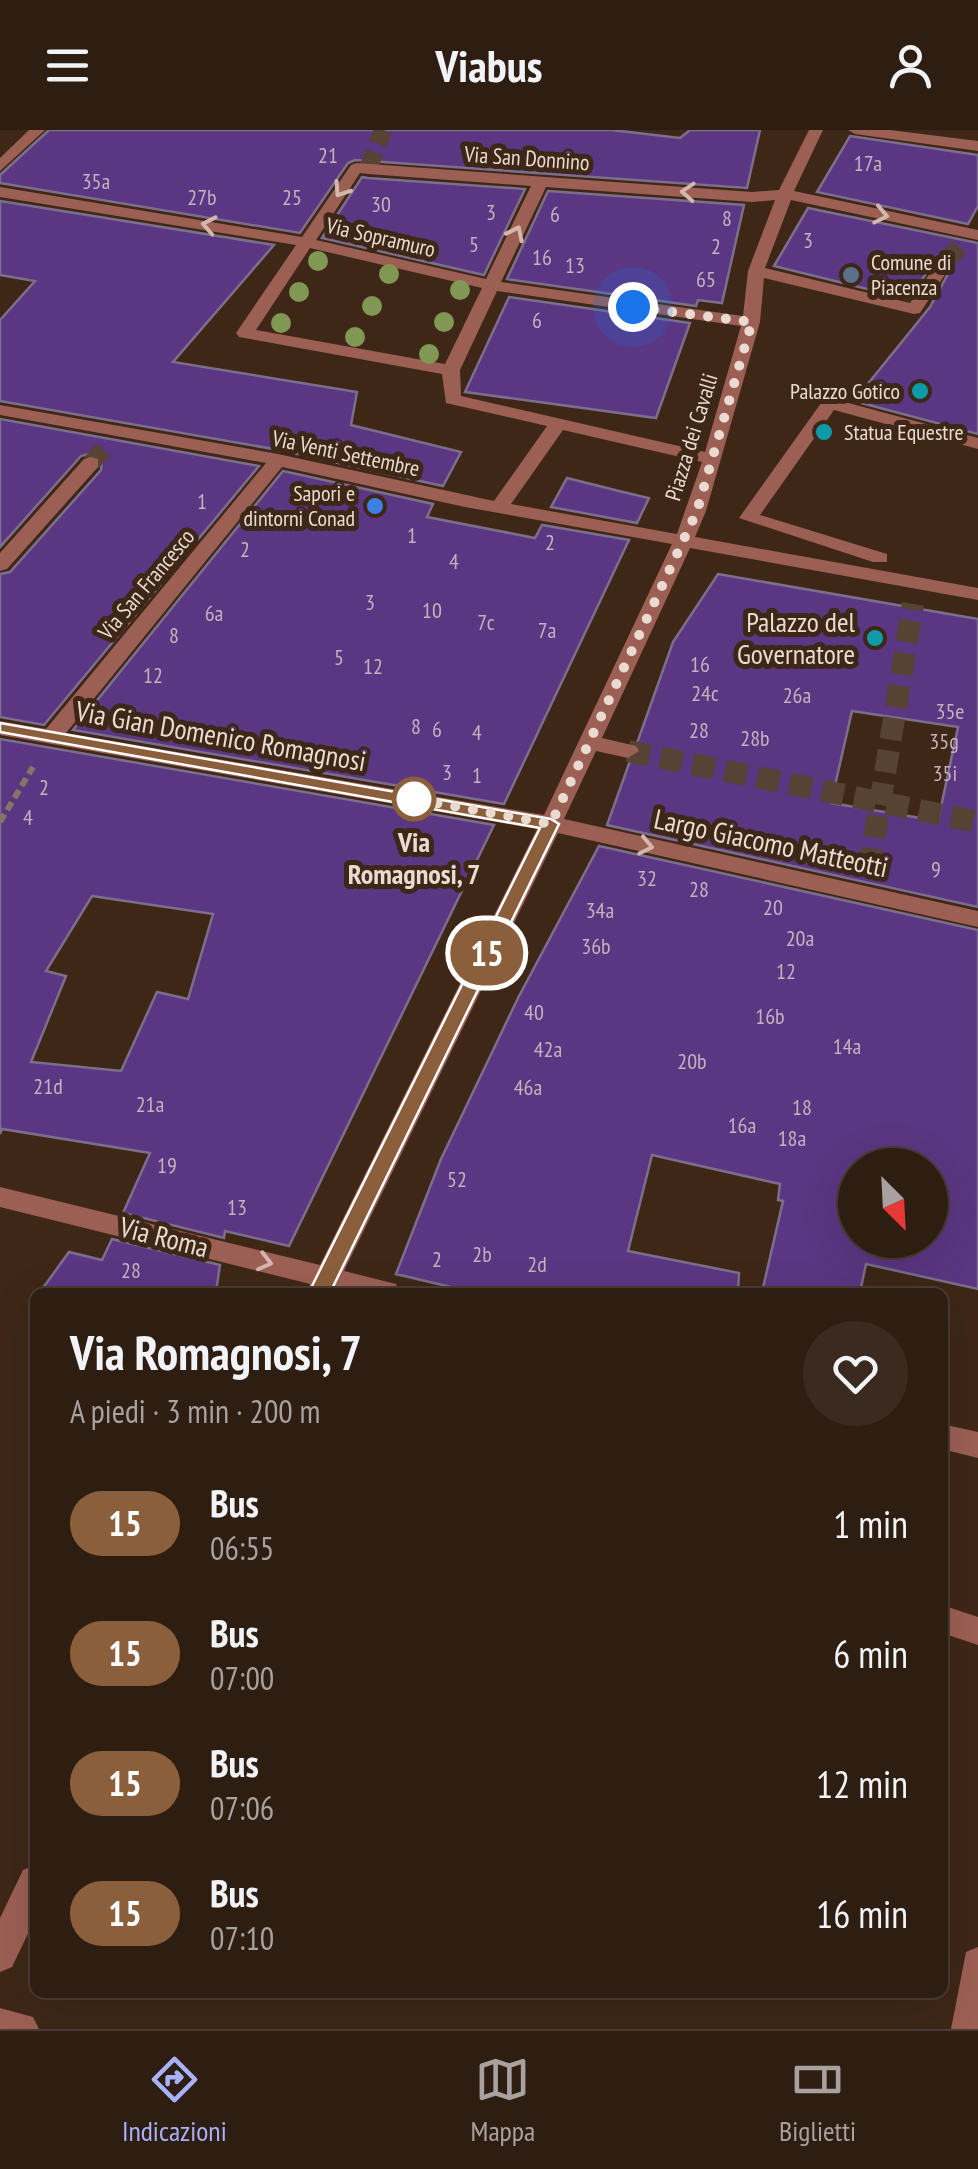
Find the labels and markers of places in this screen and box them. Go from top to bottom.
place label: Comune di Piacenza [871,248,952,301]
marker: Comune di Piacenza [840,264,862,286]
place label: Palazzo Gotico [790,377,900,405]
marker: Palazzo Gotico [909,380,931,402]
place label: Statua Equestre [844,418,964,446]
marker: Statua Equestre [813,421,835,443]
place label: Sapori e dintorni Conad [244,479,355,532]
marker: Sapori e dintorni Conad [364,495,386,517]
place label: Palazzo del Governatore [737,603,855,672]
marker: Palazzo del Governatore [864,627,886,649]
marker: Via Romagnosi, 7 [393,778,435,820]
place label: Via Romagnosi, 7 [348,823,480,892]

